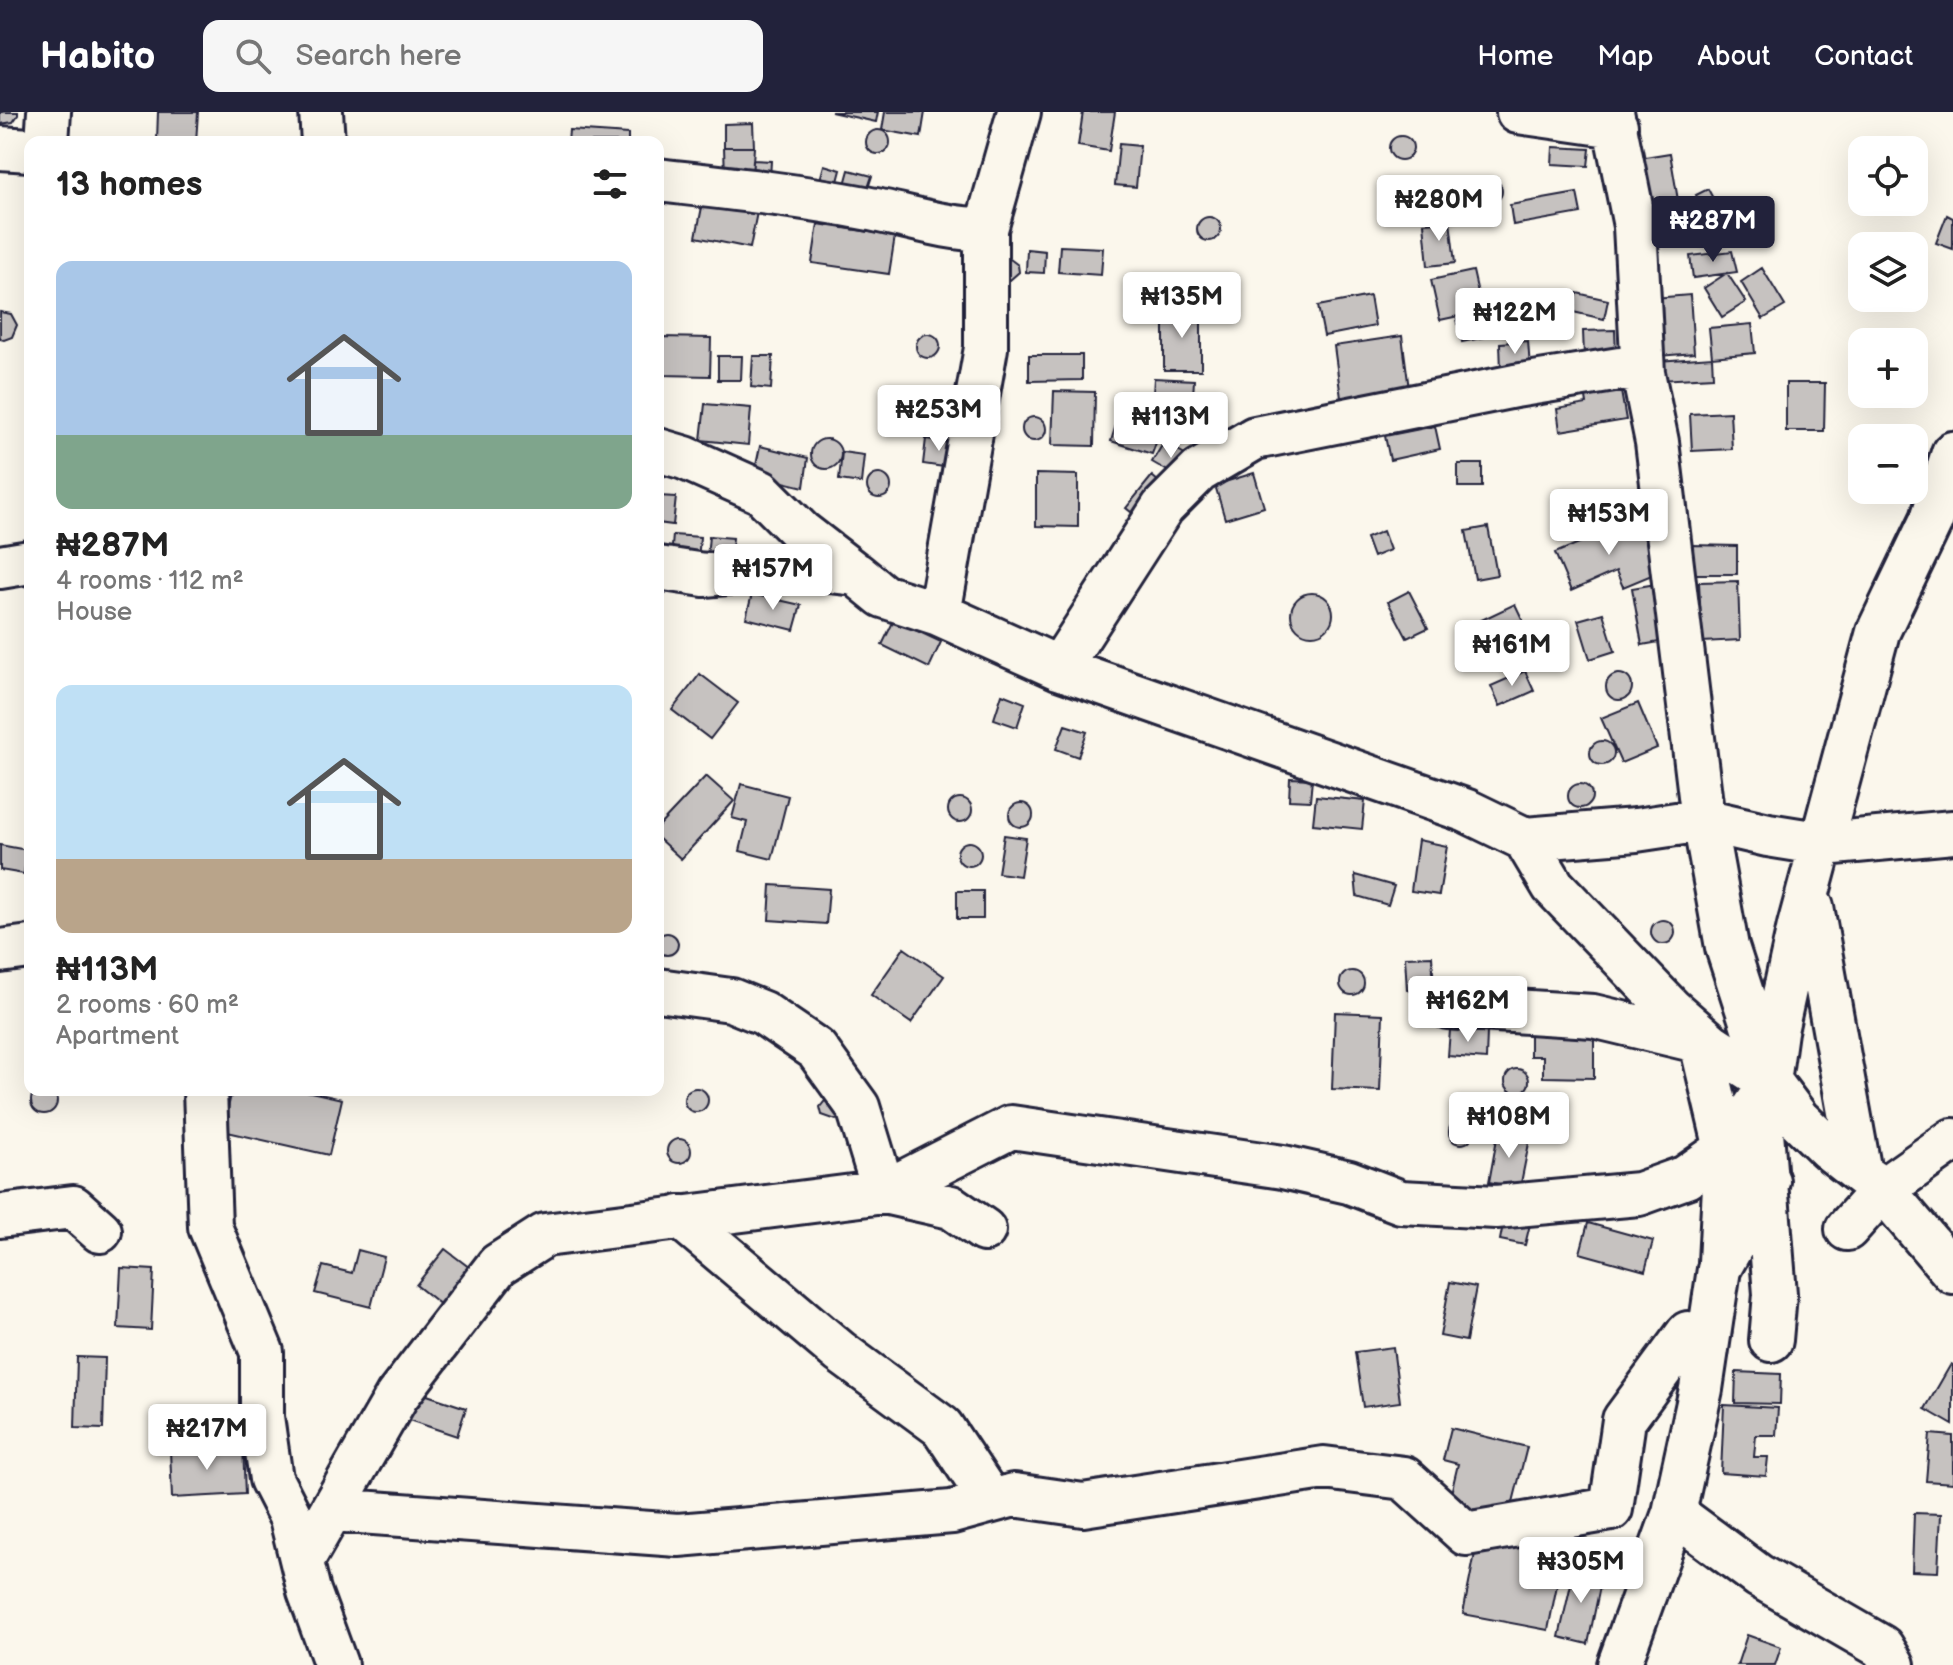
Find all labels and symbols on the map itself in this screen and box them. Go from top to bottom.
pin: ₦280M [1383,175,1495,243]
pin: ₦287M [1657,196,1769,264]
pin: ₦135M [1126,272,1238,340]
pin: ₦122M [1459,288,1571,356]
pin: ₦253M [883,385,995,453]
pin: ₦113M [1115,392,1227,460]
pin: ₦153M [1553,489,1665,557]
pin: ₦157M [717,544,829,612]
pin: ₦161M [1456,620,1568,688]
pin: ₦162M [1412,976,1524,1044]
pin: ₦108M [1453,1092,1565,1160]
pin: ₦217M [151,1404,263,1472]
pin: ₦305M [1525,1537,1637,1605]

